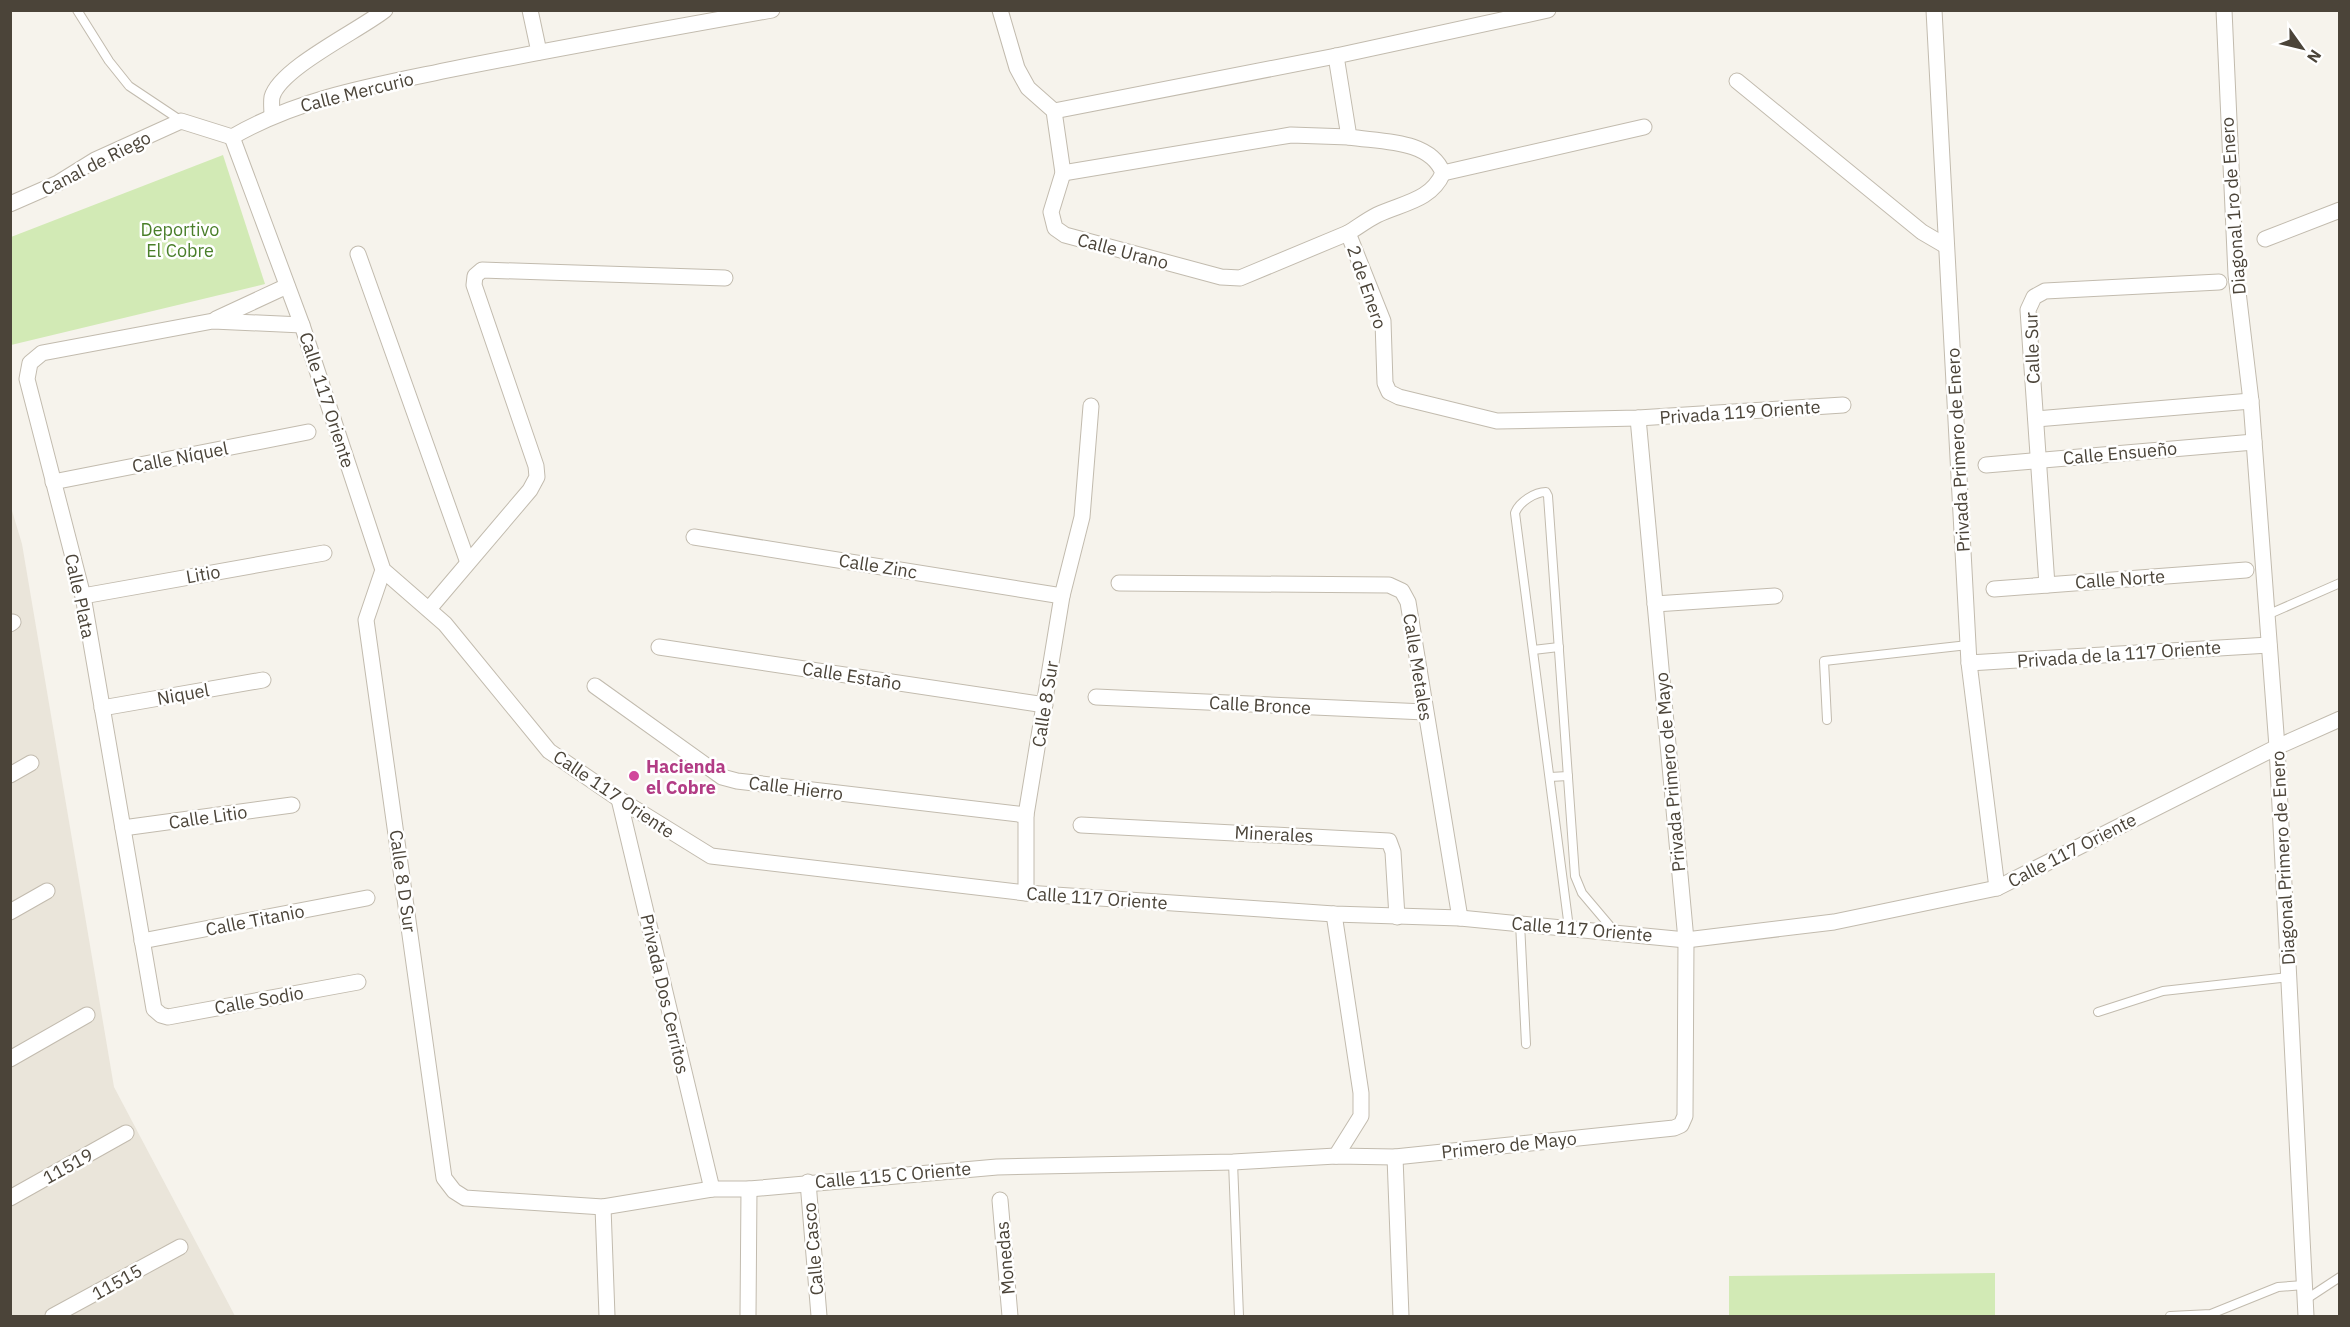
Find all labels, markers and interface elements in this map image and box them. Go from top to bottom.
north arrow [2272,18,2332,78]
text: N [2303,46,2326,67]
street label: Calle Mercurio [298,67,416,117]
street label: Diagonal 1ro de Enero [2215,116,2251,296]
street label: Canal de Riego [37,126,155,200]
park label: Deportivo El Cobre [141,218,219,262]
street label: Calle Urano [1075,228,1171,274]
street label: 2 de Enero [1342,242,1392,332]
street label: Calle Sur [2019,311,2045,384]
street label: Calle 117 Oriente [294,329,360,471]
street label: Privada Primero de Enero [1941,347,1975,553]
street label: Privada 119 Oriente [1659,395,1821,429]
street label: Calle Níquel [130,436,230,478]
street label: Calle Ensueño [2062,437,2178,469]
street label: Calle Zinc [837,548,919,584]
street label: Calle Plata [60,552,100,641]
street label: Litio [184,560,222,588]
street label: Calle Norte [2074,564,2166,594]
street label: Calle Metales [1398,612,1438,722]
street label: Privada de la 117 Oriente [2016,635,2222,673]
street label: Calle Estaño [801,657,903,695]
street label: Calle 8 Sur [1027,659,1063,749]
street label: Privada Primero de Mayo [1650,671,1690,873]
street label: Niquel [155,678,211,710]
street label: Calle Bronce [1208,691,1312,719]
street label: Calle 117 Oriente [549,745,679,843]
street label: Diagonal Primero de Enero [2266,750,2300,966]
place label: Hacienda el Cobre [646,755,726,799]
marker: Hacienda el Cobre [627,769,641,783]
street label: Calle Hierro [747,771,845,805]
street label: Calle Litio [167,800,249,834]
street label: Calle 117 Oriente [2004,808,2140,892]
street label: Minerales [1234,820,1314,848]
street label: Calle 8 D Sur [384,828,422,934]
street label: Calle 117 Oriente [1026,882,1168,914]
street label: Calle Titanio [204,899,306,941]
street label: Calle 117 Oriente [1511,911,1654,947]
street label: Privada Dos Cerritos [635,912,695,1076]
street label: Calle Sodio [213,981,305,1019]
street label: Primero de Mayo [1440,1126,1578,1164]
street label: 11519 [39,1143,97,1189]
street label: Calle 115 C Oriente [814,1157,972,1193]
street label: Calle Casco [797,1202,829,1296]
street label: Monedas [990,1220,1020,1296]
street label: 11515 [88,1259,146,1305]

